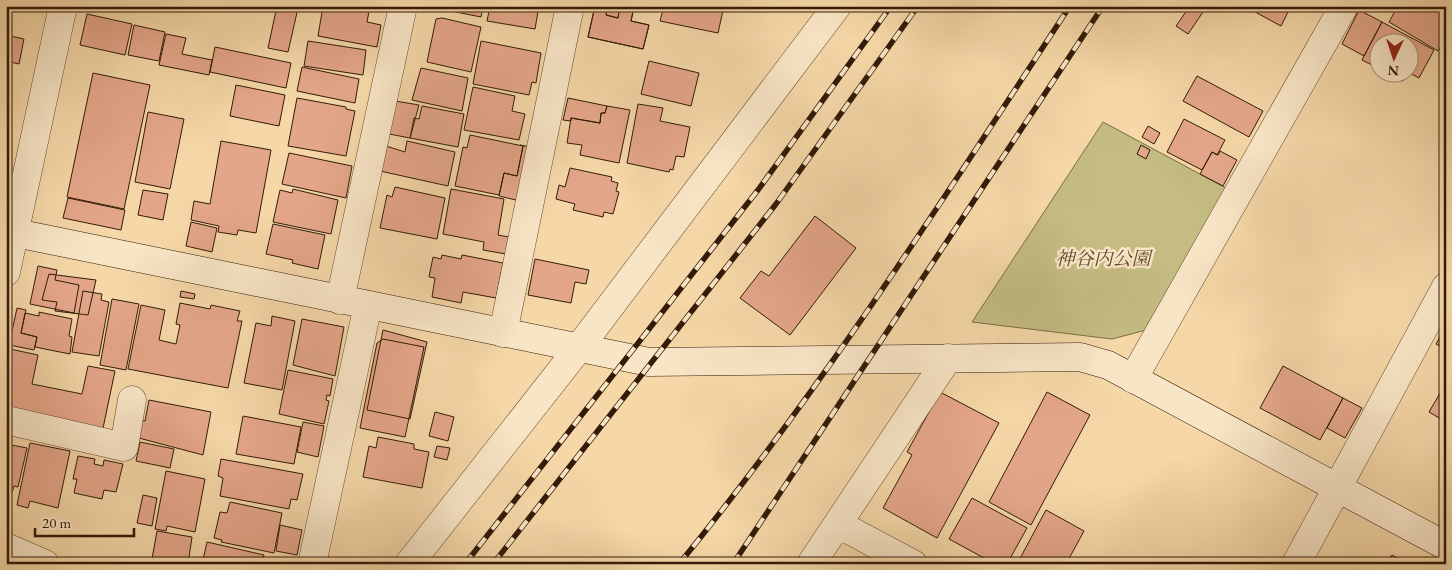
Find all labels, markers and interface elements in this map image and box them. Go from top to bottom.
north arrow [1370,32,1420,82]
text: N [1387,62,1399,80]
park label: 神谷内公園 [1055,246,1153,271]
scale bar [35,505,134,537]
text: 20 m [42,513,71,532]

